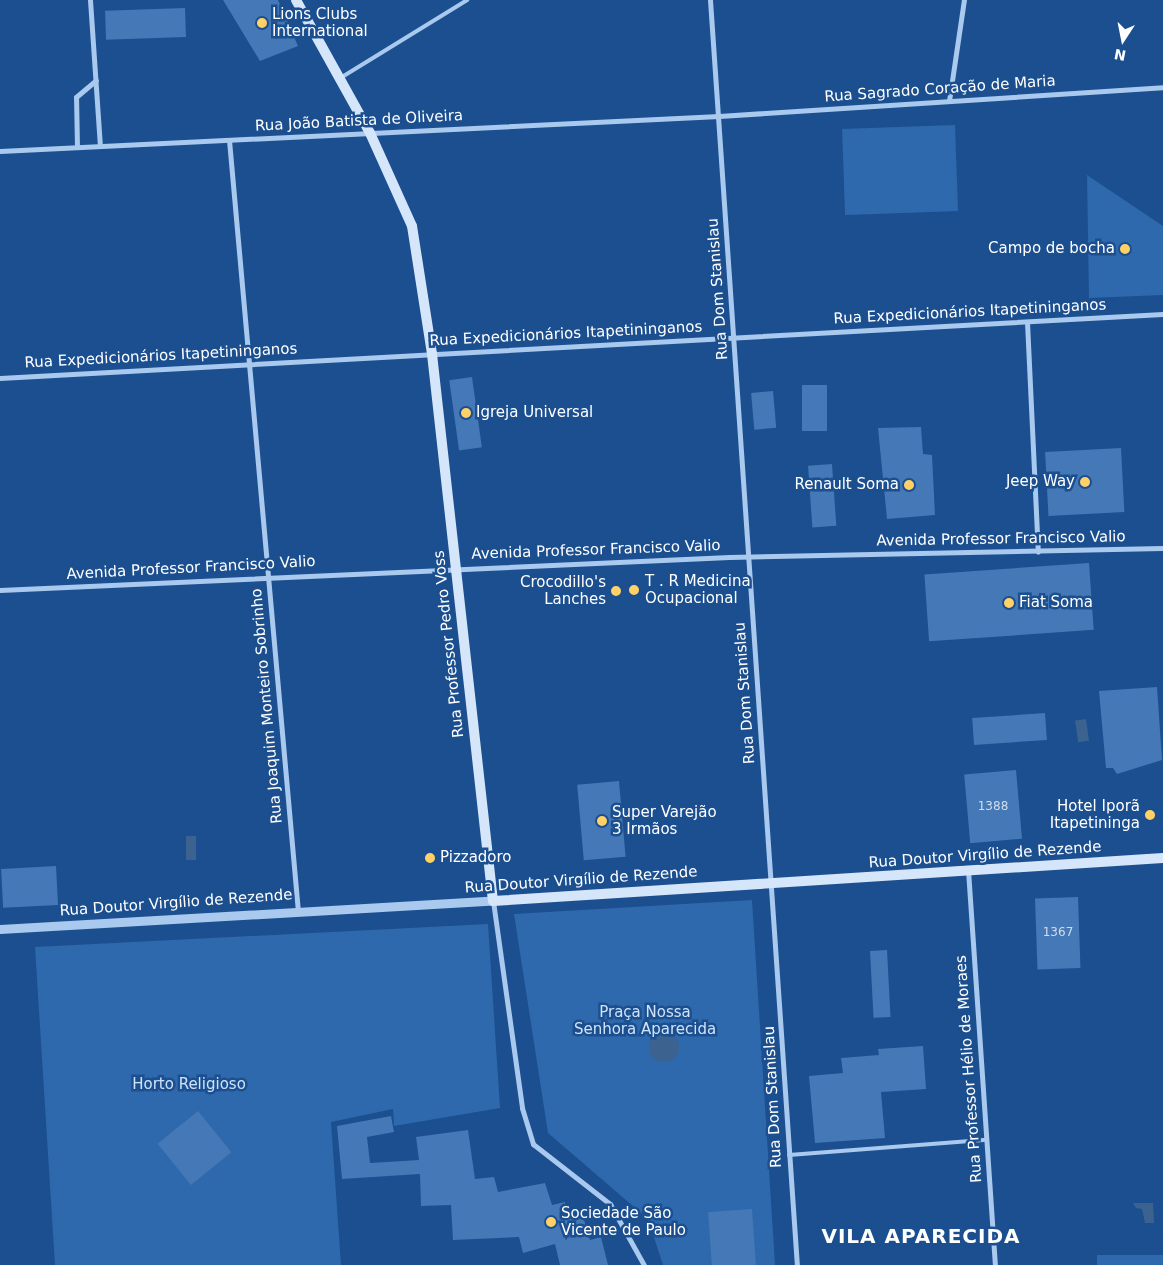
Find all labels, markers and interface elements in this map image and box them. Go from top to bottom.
place label: Lions Clubs International [272,5,368,40]
north arrow [1098,15,1148,65]
marker: Lions Clubs International [256,17,268,29]
text: N [1113,46,1127,64]
street label: Rua Sagrado Coração de Maria [824,72,1056,106]
street label: Rua João Batista de Oliveira [254,107,464,135]
street label: Rua Dom Stanislau [704,217,732,361]
place label: Campo de bocha [988,240,1115,258]
marker: Campo de bocha [1119,243,1131,255]
street label: Rua Expedicionários Itapetininganos [833,296,1107,328]
street label: Rua Expedicionários Itapetininganos [429,318,703,350]
street label: Rua Expedicionários Itapetininganos [24,340,298,372]
place label: Igreja Universal [476,404,593,422]
marker: Igreja Universal [460,407,472,419]
place label: Jeep Way [1006,473,1075,491]
place label: Renault Soma [794,476,899,494]
marker: Jeep Way [1079,476,1091,488]
marker: Renault Soma [903,479,915,491]
street label: Avenida Professor Francisco Valio [876,528,1126,550]
street label: Avenida Professor Francisco Valio [471,537,721,563]
street label: Rua Professor Pedro Voss [430,549,468,739]
street label: Avenida Professor Francisco Valio [66,552,316,584]
place label: T . R Medicina Ocupacional [645,572,751,607]
place label: Crocodillo's Lanches [520,573,606,608]
marker: T . R Medicina Ocupacional [627,583,641,597]
marker: Crocodillo's Lanches [610,585,622,597]
street label: Rua Joaquim Monteiro Sobrinho [248,588,286,824]
place label: Fiat Soma [1019,594,1093,612]
marker: Fiat Soma [1003,597,1015,609]
street label: Rua Dom Stanislau [731,621,759,765]
place label: Hotel Iporã Itapetininga [1050,797,1140,832]
house number: 1388 [978,800,1008,814]
place label: Super Varejão 3 Irmãos [612,803,717,838]
marker: Hotel Iporã Itapetininga [1144,809,1156,821]
marker: Super Varejão 3 Irmãos [596,815,608,827]
street label: Rua Doutor Virgílio de Rezende [868,838,1102,872]
place label: Pizzadoro [440,849,512,867]
marker: Pizzadoro [424,852,436,864]
street label: Rua Doutor Virgílio de Rezende [464,863,698,897]
street label: Rua Doutor Virgílio de Rezende [59,886,293,920]
house number: 1367 [1043,926,1073,940]
street label: Rua Professor Hélio de Moraes [952,955,986,1183]
park label: Praça Nossa Senhora Aparecida [574,1003,716,1038]
street label: Rua Dom Stanislau [760,1025,786,1169]
park label: Horto Religioso [132,1076,246,1094]
place label: Sociedade São Vicente de Paulo [561,1204,686,1239]
marker: Sociedade São Vicente de Paulo [545,1216,557,1228]
district label: VILA APARECIDA [820,1224,1022,1248]

